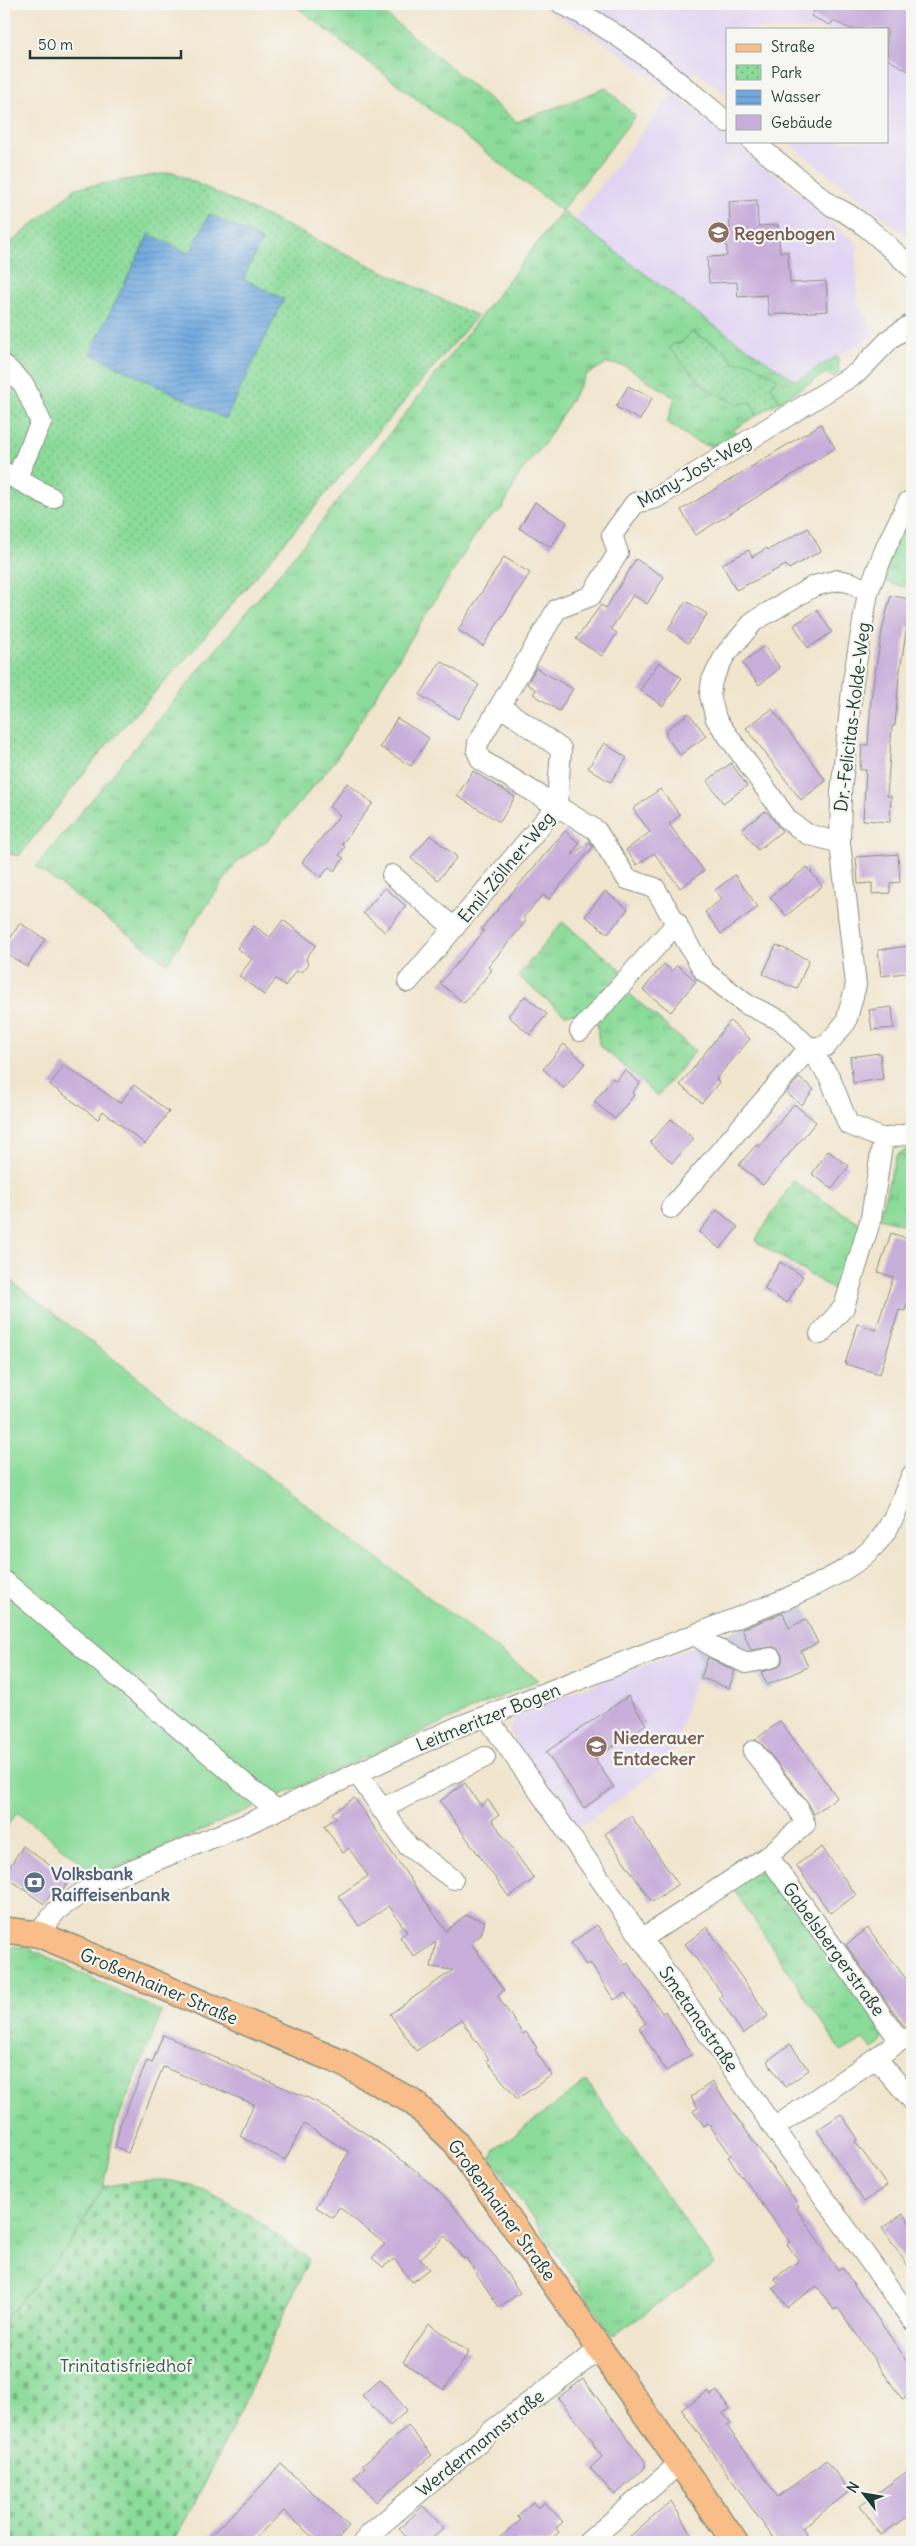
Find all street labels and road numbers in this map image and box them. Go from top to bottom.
street label: Many-Jost-Weg [633,429,755,513]
street label: Dr.-Felicitas-Kolde-Weg [829,621,875,813]
street label: Emil-Zöllner-Weg [453,806,559,928]
street label: Leitmeritzer Bogen [412,1678,564,1756]
street label: Gabelsbergerstraße [778,1877,890,2021]
street label: Großenhainer Straße [77,1942,241,2030]
street label: Smetanastraße [654,1962,744,2076]
street label: Großenhainer Straße [443,2135,561,2285]
street label: Werdermannstraße [411,2384,549,2502]

